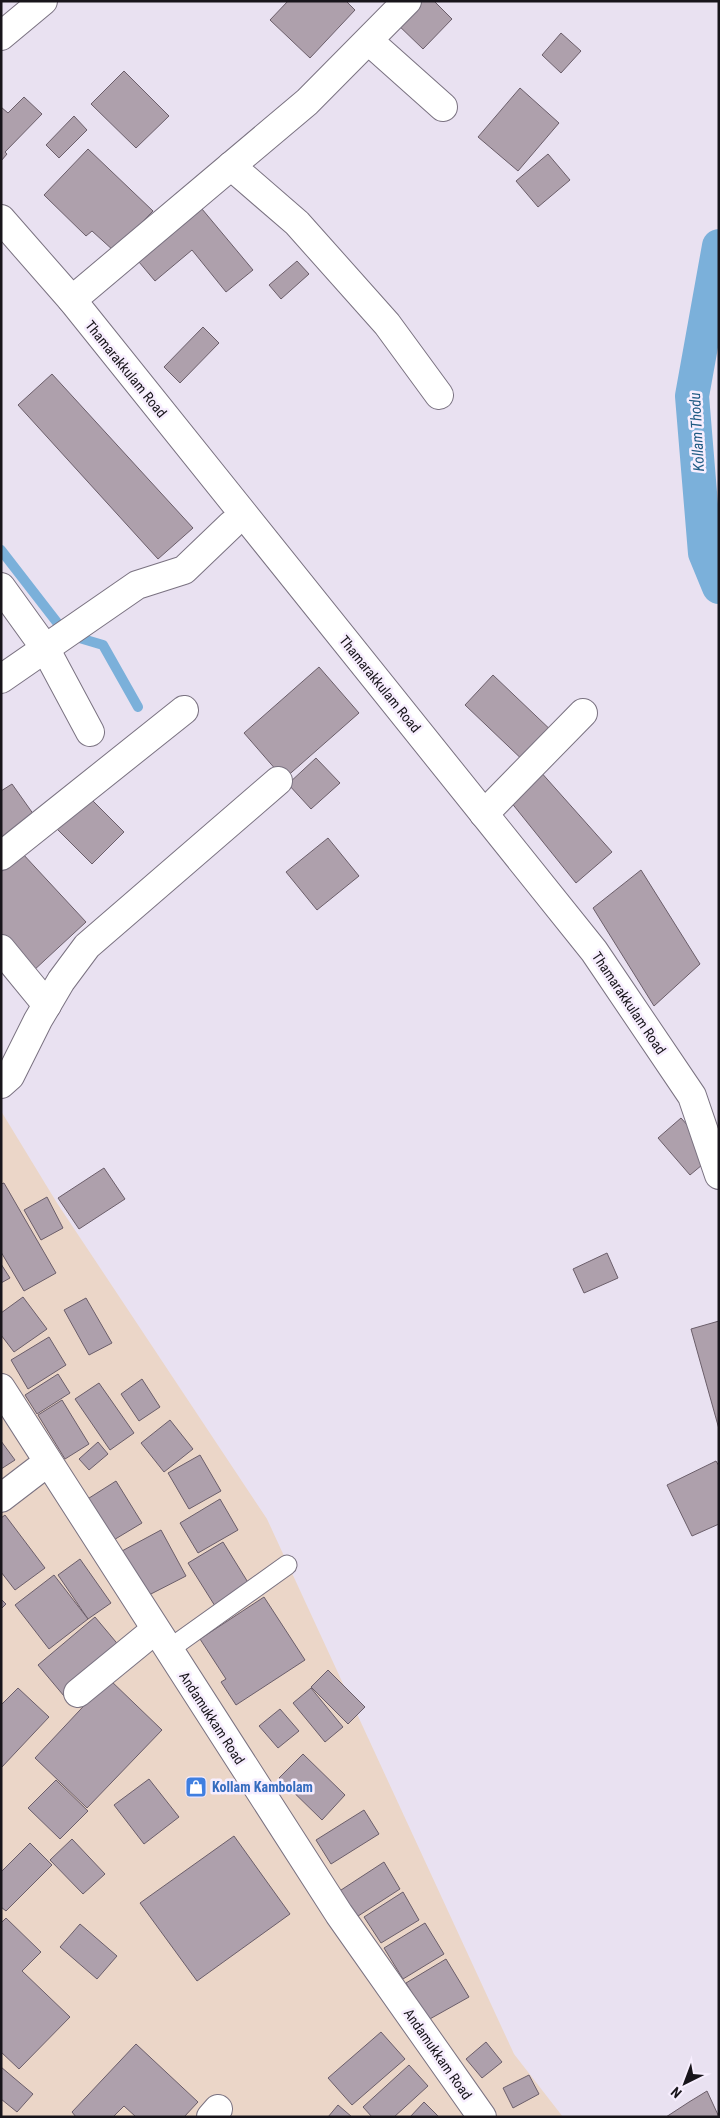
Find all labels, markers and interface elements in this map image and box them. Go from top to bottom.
street label: Thamarakkulam Road [82,317,170,421]
water label: Kollam Thodu [686,392,708,472]
street label: Thamarakkulam Road [336,632,424,736]
street label: Thamarakkulam Road [589,949,669,1057]
street label: Andamukkam Road [176,1669,248,1767]
shop icon: Kollam Kambolam [184,1775,208,1799]
place label: Kollam Kambolam [212,1779,313,1795]
street label: Andamukkam Road [401,2006,475,2102]
north arrow [660,2058,710,2108]
text: N [668,2084,685,2101]

